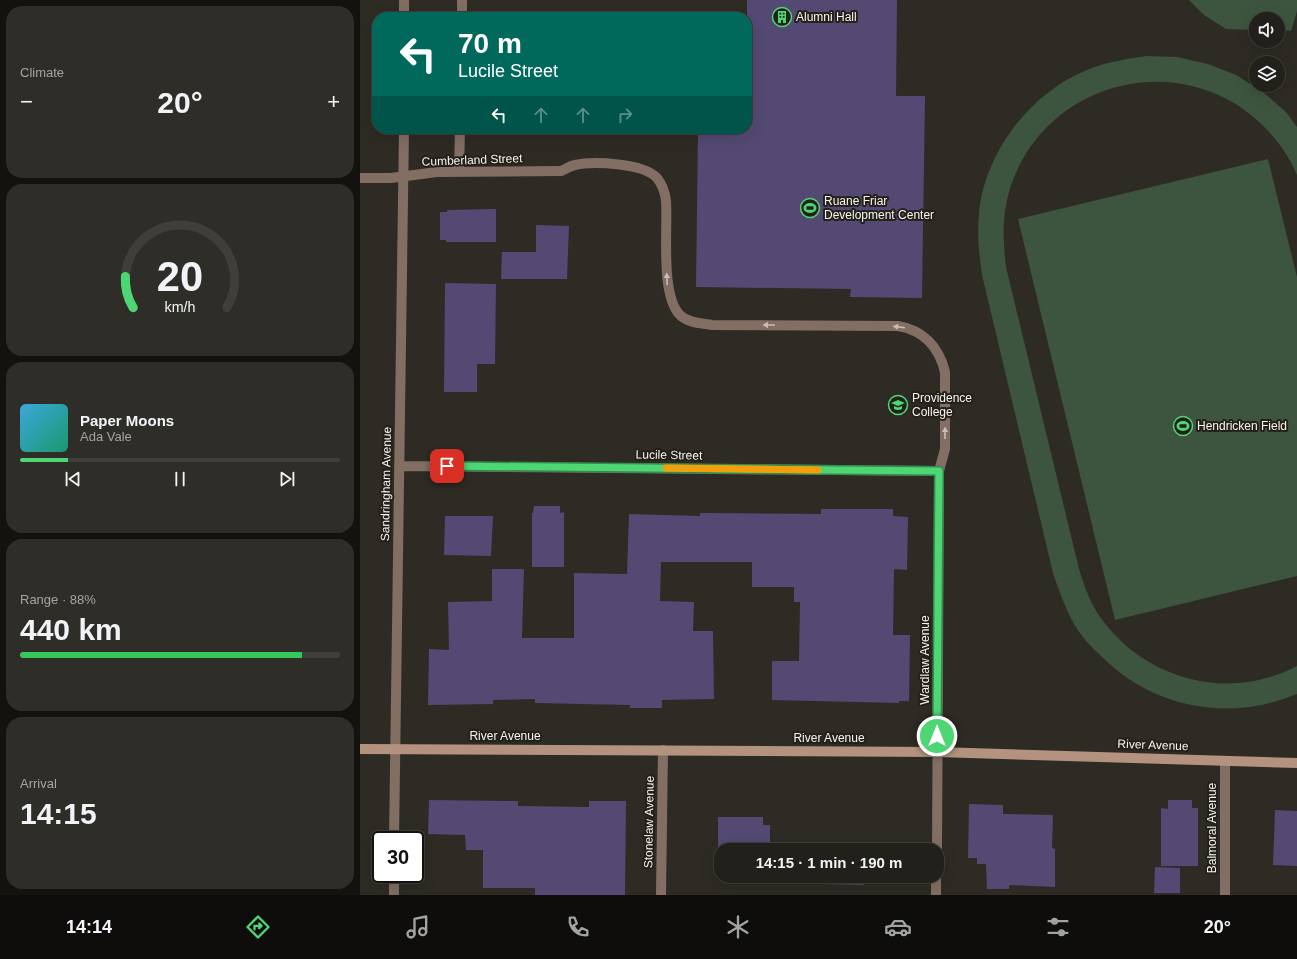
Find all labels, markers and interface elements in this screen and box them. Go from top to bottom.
building icon: Alumni Hall [771,6,793,28]
place label: Alumni Hall [796,10,857,24]
map controls [1249,12,1285,92]
button: sound [1249,12,1285,48]
icon: left [392,28,444,80]
text: 70 m [458,28,522,59]
button: layers [1249,56,1285,92]
text: Lucile Street [458,61,558,81]
text: Climate [20,65,64,80]
text: 20° [157,86,203,119]
text: − [20,89,33,114]
text: + [327,89,340,114]
icon: left [488,104,510,126]
icon: ahead [530,104,552,126]
icon: ahead [572,104,594,126]
icon: right [614,104,636,126]
street label: Cumberland Street [421,151,523,169]
place label: Ruane Friar Development Center [824,194,934,222]
sports icon: Ruane Friar Development Center [799,197,821,219]
text: 20 [157,252,203,299]
one-way arrow [664,272,670,285]
text: km/h [165,298,196,314]
one-way arrow [762,322,775,328]
one-way arrow [893,324,905,330]
place label: Providence College [912,391,972,419]
school or university icon: Providence College [887,394,909,416]
text: Paper Moons [80,412,174,429]
sports icon: Hendricken Field [1172,415,1194,437]
place label: Hendricken Field [1197,419,1287,433]
street label: Sandringham Avenue [378,426,394,541]
one-way arrow [942,426,948,439]
text: Ada Vale [80,429,132,444]
street label: Lucile Street [636,447,703,463]
pin [430,449,464,483]
icon: arrive [436,455,458,477]
icon: previous [62,468,84,490]
icon: pause [169,468,191,490]
icon: next [276,468,298,490]
text: Range · 88% [20,592,96,607]
text: 440 km [20,613,122,646]
street label: Wardlaw Avenue [918,615,932,705]
position arrow [916,715,958,757]
street label: River Avenue [469,729,541,743]
street label: River Avenue [793,731,865,745]
street label: River Avenue [1117,737,1189,753]
street label: Stonelaw Avenue [641,775,657,868]
text: Arrival [20,776,57,791]
street label: Balmoral Avenue [1205,782,1219,873]
text: 14:15 [20,797,97,830]
speed limit sign: 30 [372,831,424,883]
text: 14:15 · 1 min · 190 m [756,854,902,871]
icon: directions [244,913,272,941]
icon: music [404,913,432,941]
icon: phone [564,913,592,941]
icon: climate [724,913,752,941]
icon: car [884,913,912,941]
icon: filters [1044,913,1072,941]
text: 14:14 [66,917,112,937]
text: 20° [1204,917,1231,937]

